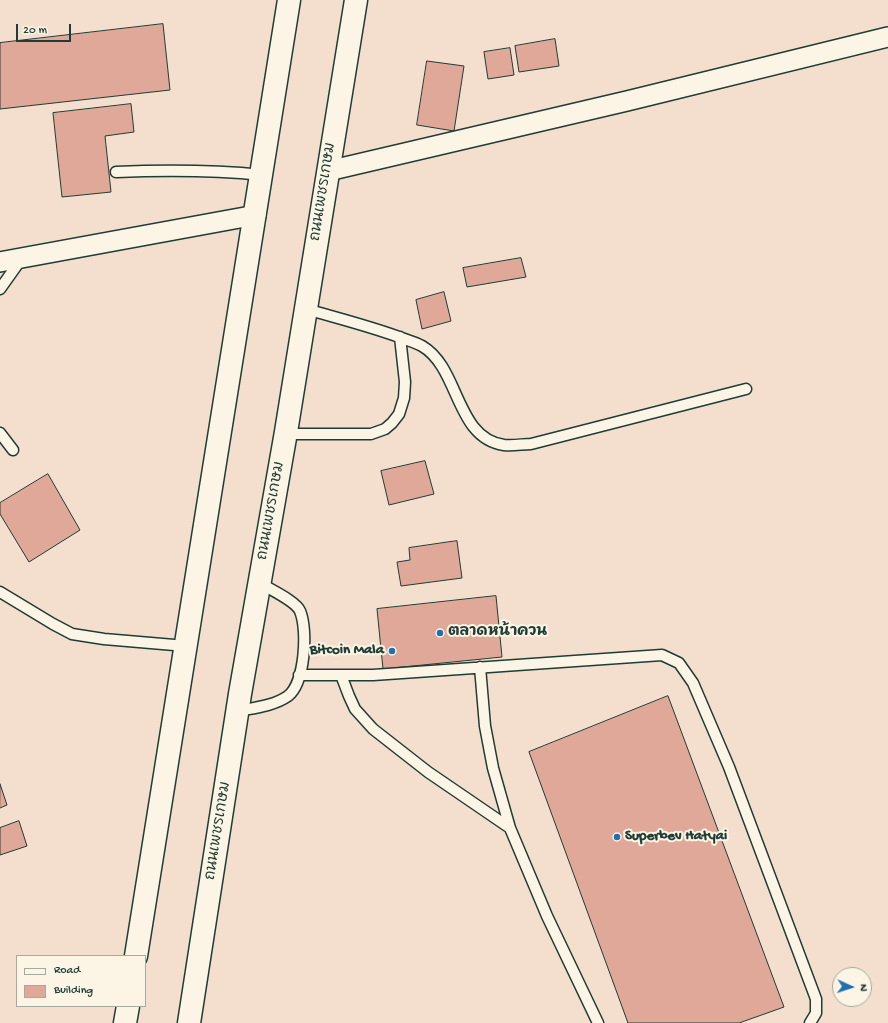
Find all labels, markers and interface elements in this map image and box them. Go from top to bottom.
scale bar [18,16,73,42]
text: 20 m [23,24,47,38]
street label: ถนนเพชรเกษม [307,141,341,243]
street label: ถนนเพชรเกษม [254,460,290,562]
place label: ตลาดหน้าควน [448,624,547,642]
marker: ตลาดหน้าควน [435,628,445,638]
place label: Bitcoin Mala [310,642,384,660]
marker: Bitcoin Mala [387,646,397,656]
street label: ถนนเพชรเกษม [202,780,236,882]
place label: Superbev Hatyai [625,828,727,846]
marker: Superbev Hatyai [612,832,622,842]
legend [16,955,146,1007]
text: Road [54,964,80,978]
north arrow [832,967,872,1007]
text: Building [54,984,93,998]
text: N [857,984,869,991]

